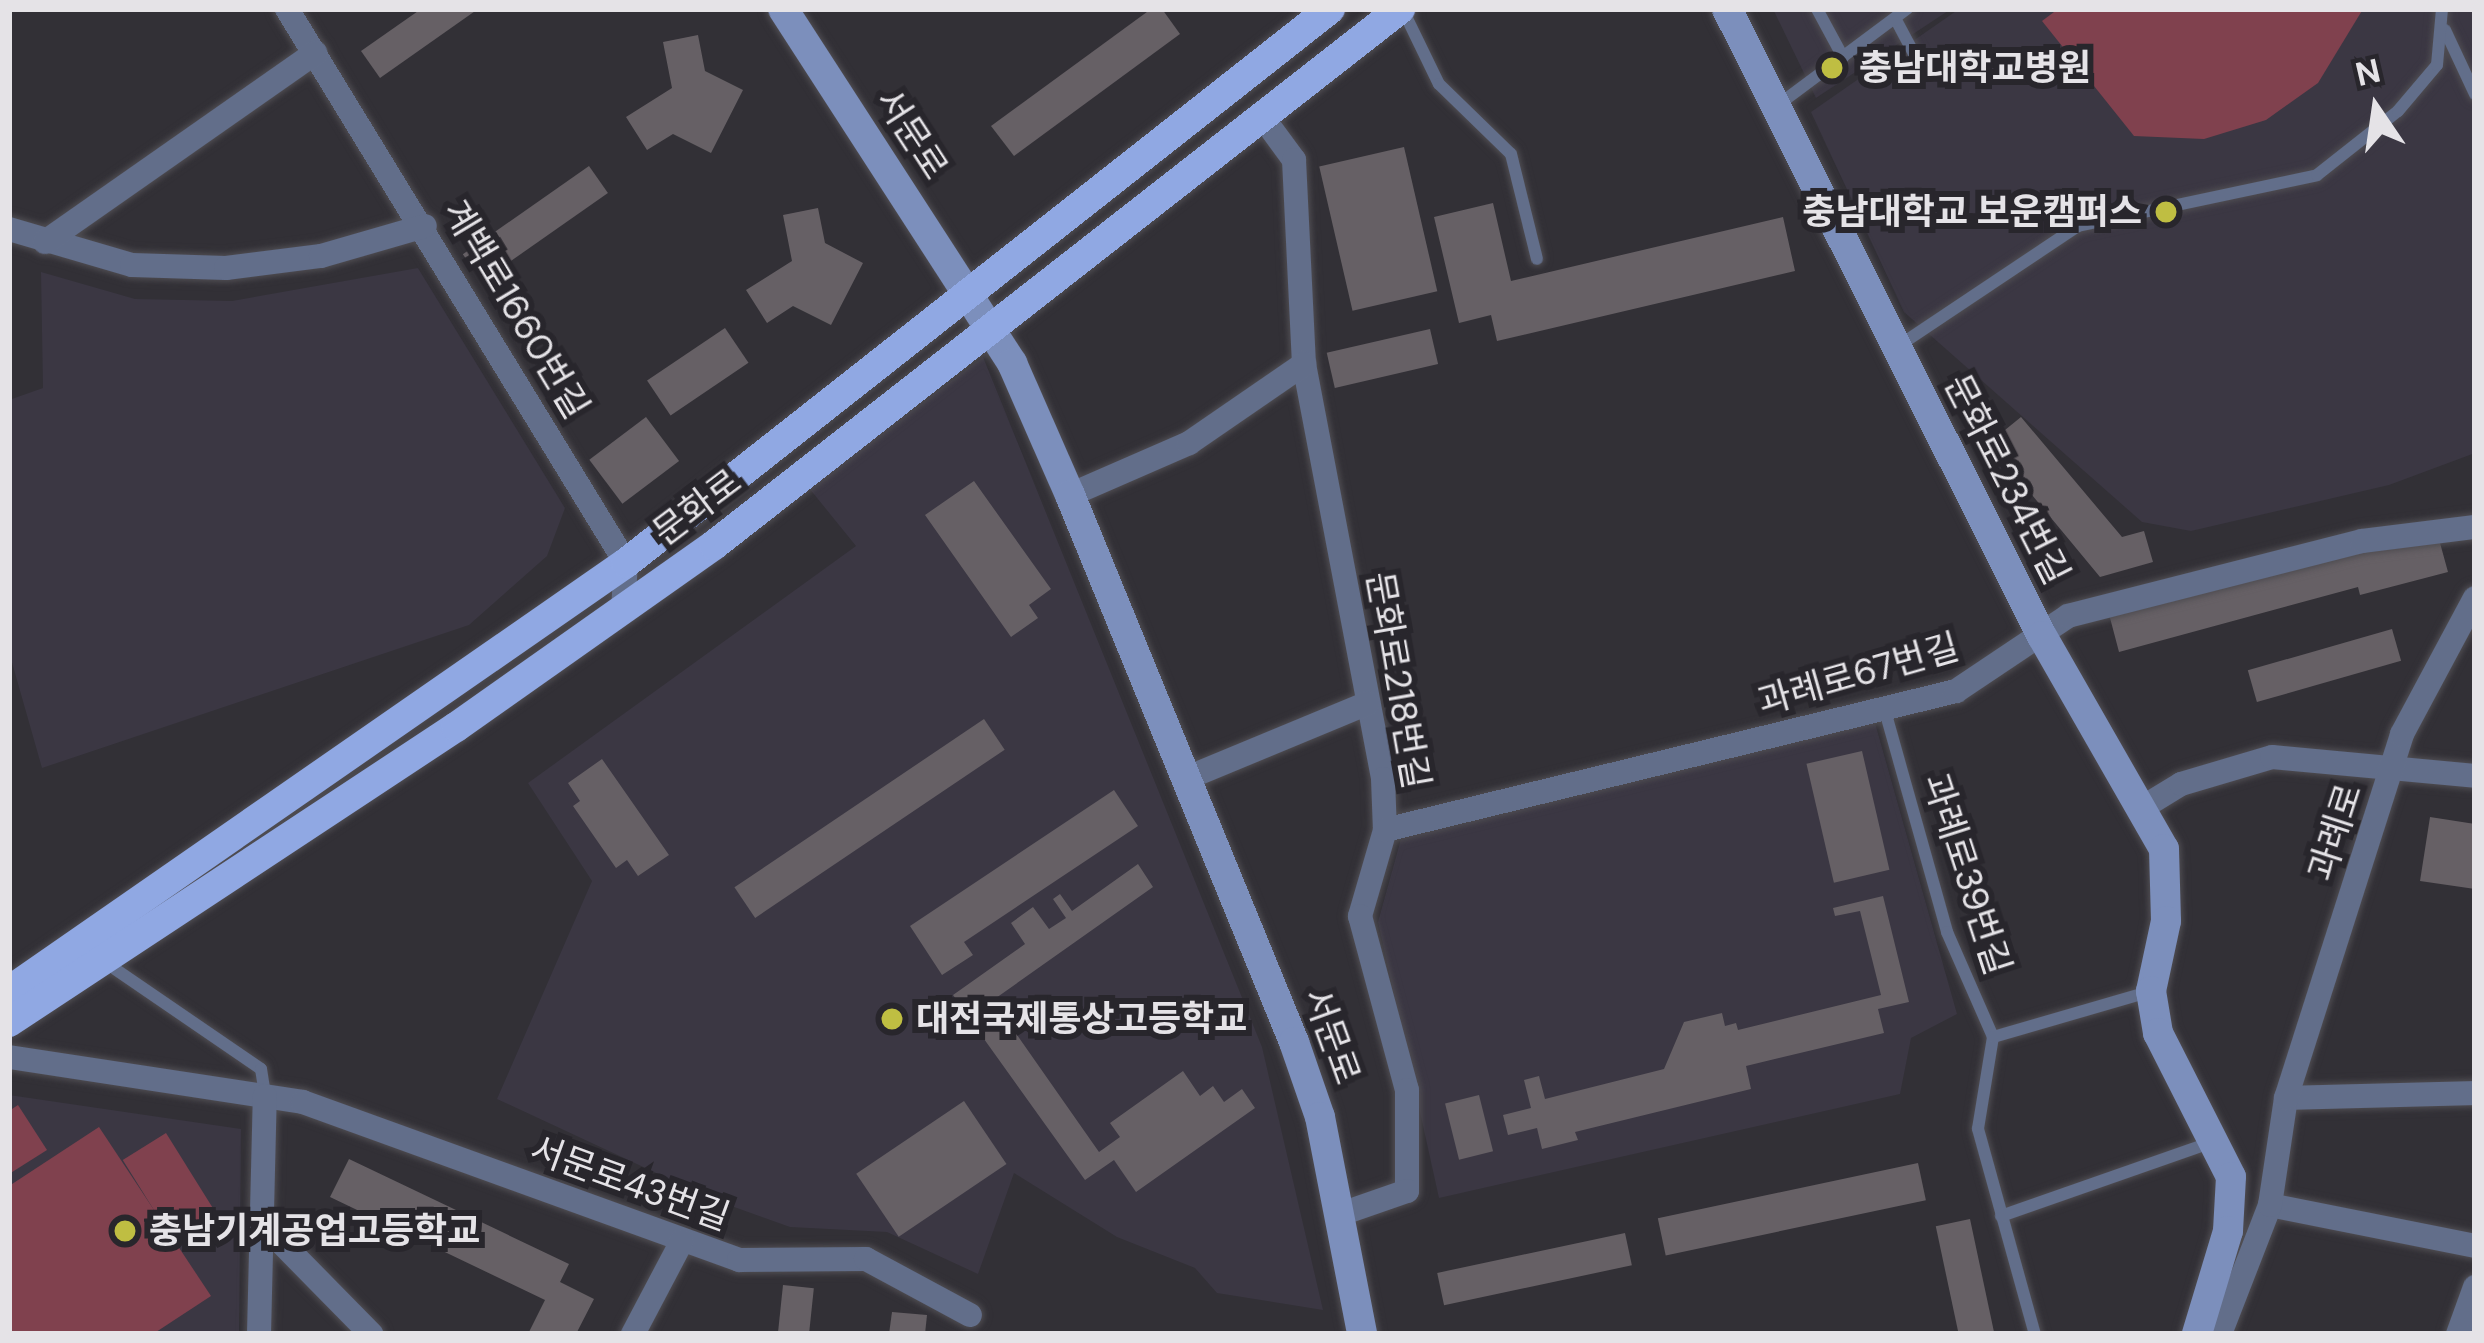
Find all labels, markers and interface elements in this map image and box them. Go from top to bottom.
place label: 충남대학교병원 [1859,46,2091,90]
north arrow [2316,48,2436,168]
text: N [2351,49,2384,96]
marker: 충남대학교병원 [1816,52,1848,84]
street label: 서문로 [867,81,957,187]
place label: 충남대학교 보운캠퍼스 [1802,190,2142,234]
street label: 계백로1660번길 [434,192,598,426]
marker: 충남대학교 보운캠퍼스 [2153,199,2179,225]
street label: 문화로234번길 [1936,367,2078,591]
street label: 문화로 [644,460,750,554]
street label: 문화로218번길 [1358,568,1438,792]
street label: 과례로67번길 [1753,625,1963,723]
street label: 과례로39번길 [1914,768,2020,980]
street label: 과례로 [2299,778,2371,886]
street label: 서문로 [1295,982,1369,1090]
place label: 대전국제통상고등학교 [916,997,1247,1041]
marker: 대전국제통상고등학교 [879,1006,905,1032]
street label: 서문로43번길 [525,1127,735,1239]
place label: 충남기계공업고등학교 [149,1209,480,1253]
marker: 충남기계공업고등학교 [112,1218,138,1244]

